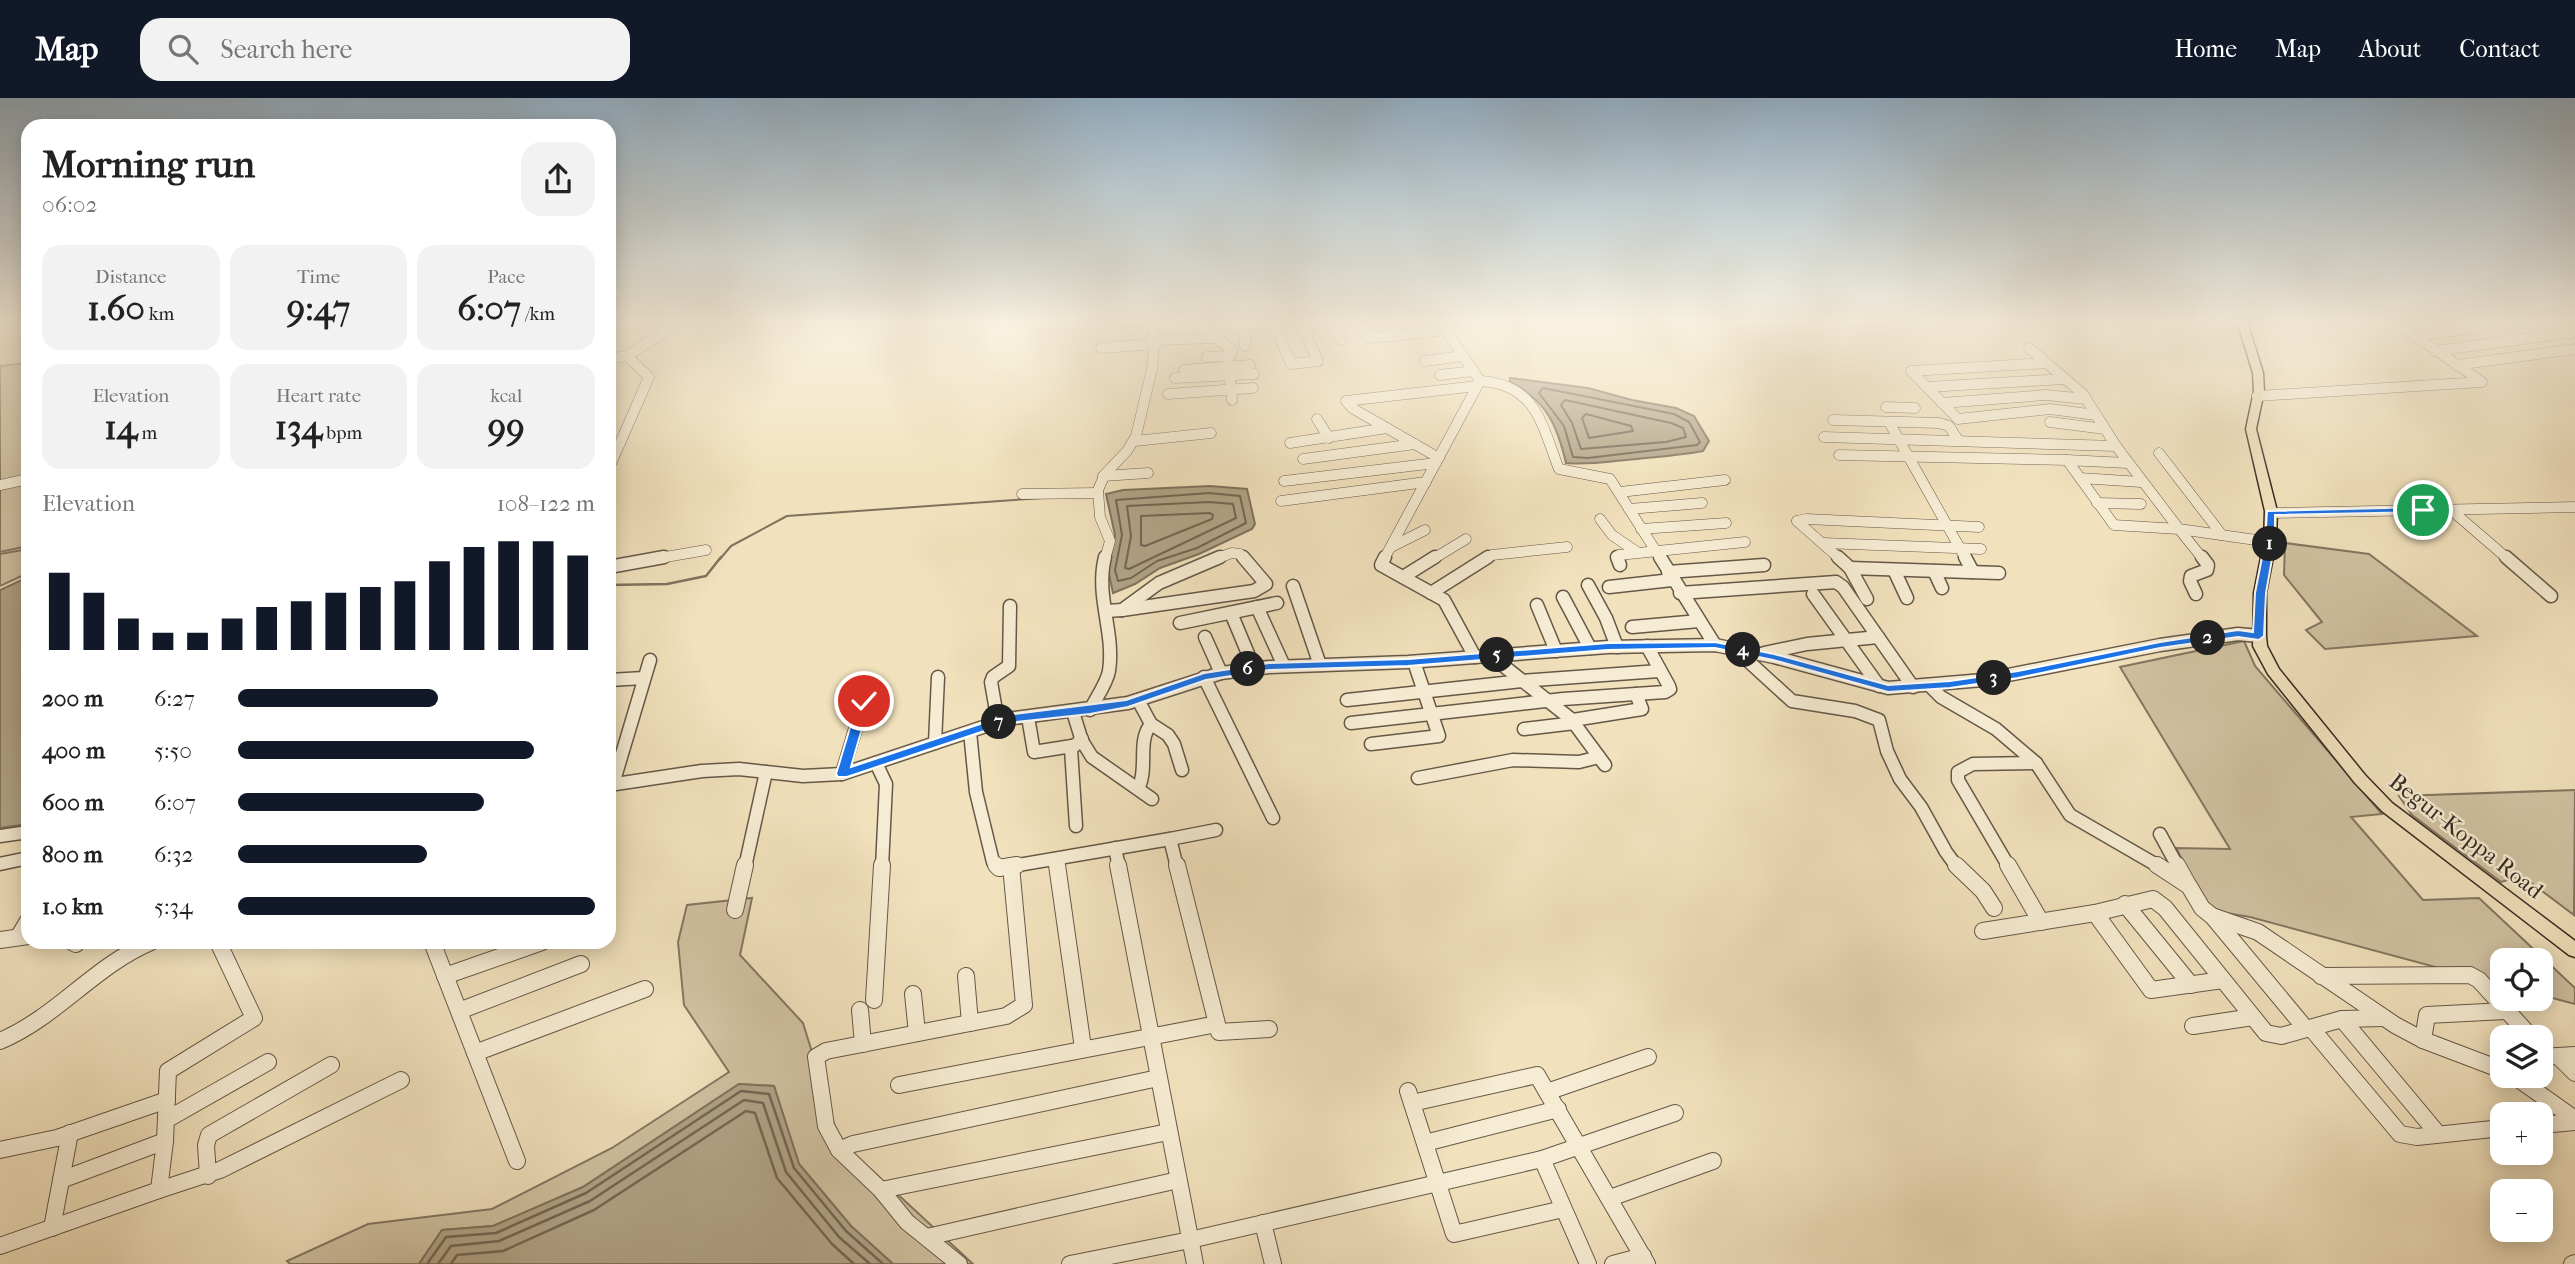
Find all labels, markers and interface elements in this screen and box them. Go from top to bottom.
search box [140,18,630,81]
text: Map [35,30,98,69]
icon: search [164,30,202,68]
text: Search here [220,34,352,65]
text: Home [2175,35,2237,63]
text: Map [2275,35,2321,63]
text: About [2359,35,2421,63]
text: Contact [2459,35,2540,63]
text: Morning run [42,142,255,187]
button: share [521,142,595,216]
text: 06:02 [42,191,97,218]
text: Distance [95,266,167,288]
text: Time [297,266,340,288]
text: Pace [487,266,525,288]
text: 1.60 [87,288,145,329]
text: 9:47 [287,288,350,329]
text: 6:07 [457,288,521,329]
text: km [145,303,174,325]
text: /km [521,303,555,325]
text: Elevation [92,385,169,407]
text: Heart rate [276,385,361,407]
text: kcal [490,385,522,407]
text: 14 [104,407,137,448]
text: 134 [275,407,322,448]
text: 99 [488,407,525,448]
text: m [137,422,157,444]
text: bpm [322,422,362,444]
pin [2393,480,2453,540]
text: Elevation [42,490,135,517]
text: 108–122 m [497,490,595,517]
icon: arrive [2404,491,2442,529]
pin: 1 [2252,526,2288,562]
text: 1 [2266,532,2273,554]
pin: 2 [2190,620,2226,656]
text: 2 [2203,626,2212,648]
pin: 4 [1726,632,1760,668]
pin: 5 [1480,638,1514,672]
text: 4 [1737,638,1748,660]
text: 5 [1492,643,1501,665]
pin: 6 [1230,652,1266,686]
text: 6 [1242,657,1253,679]
pin: 3 [1976,660,2011,696]
text: 3 [1990,666,1997,688]
pin [834,671,894,731]
icon: check [845,682,883,720]
text: 200 m [42,685,103,712]
text: 6:27 [154,685,195,712]
pin: 7 [982,704,1016,740]
text: 7 [994,710,1003,732]
text: 400 m [42,737,105,764]
text: 5:50 [154,737,192,764]
street label: Begur-Koppa Road [2384,768,2549,905]
text: 600 m [42,789,104,816]
text: 6:07 [154,789,196,816]
text: 800 m [42,841,103,868]
text: 6:32 [154,841,193,868]
text: 1.0 km [42,893,103,920]
text: 5:34 [154,893,193,920]
map controls [2490,948,2553,1242]
button: locate [2490,948,2553,1011]
button: layers [2490,1025,2553,1088]
button: + [2490,1102,2553,1165]
button: − [2490,1179,2553,1242]

